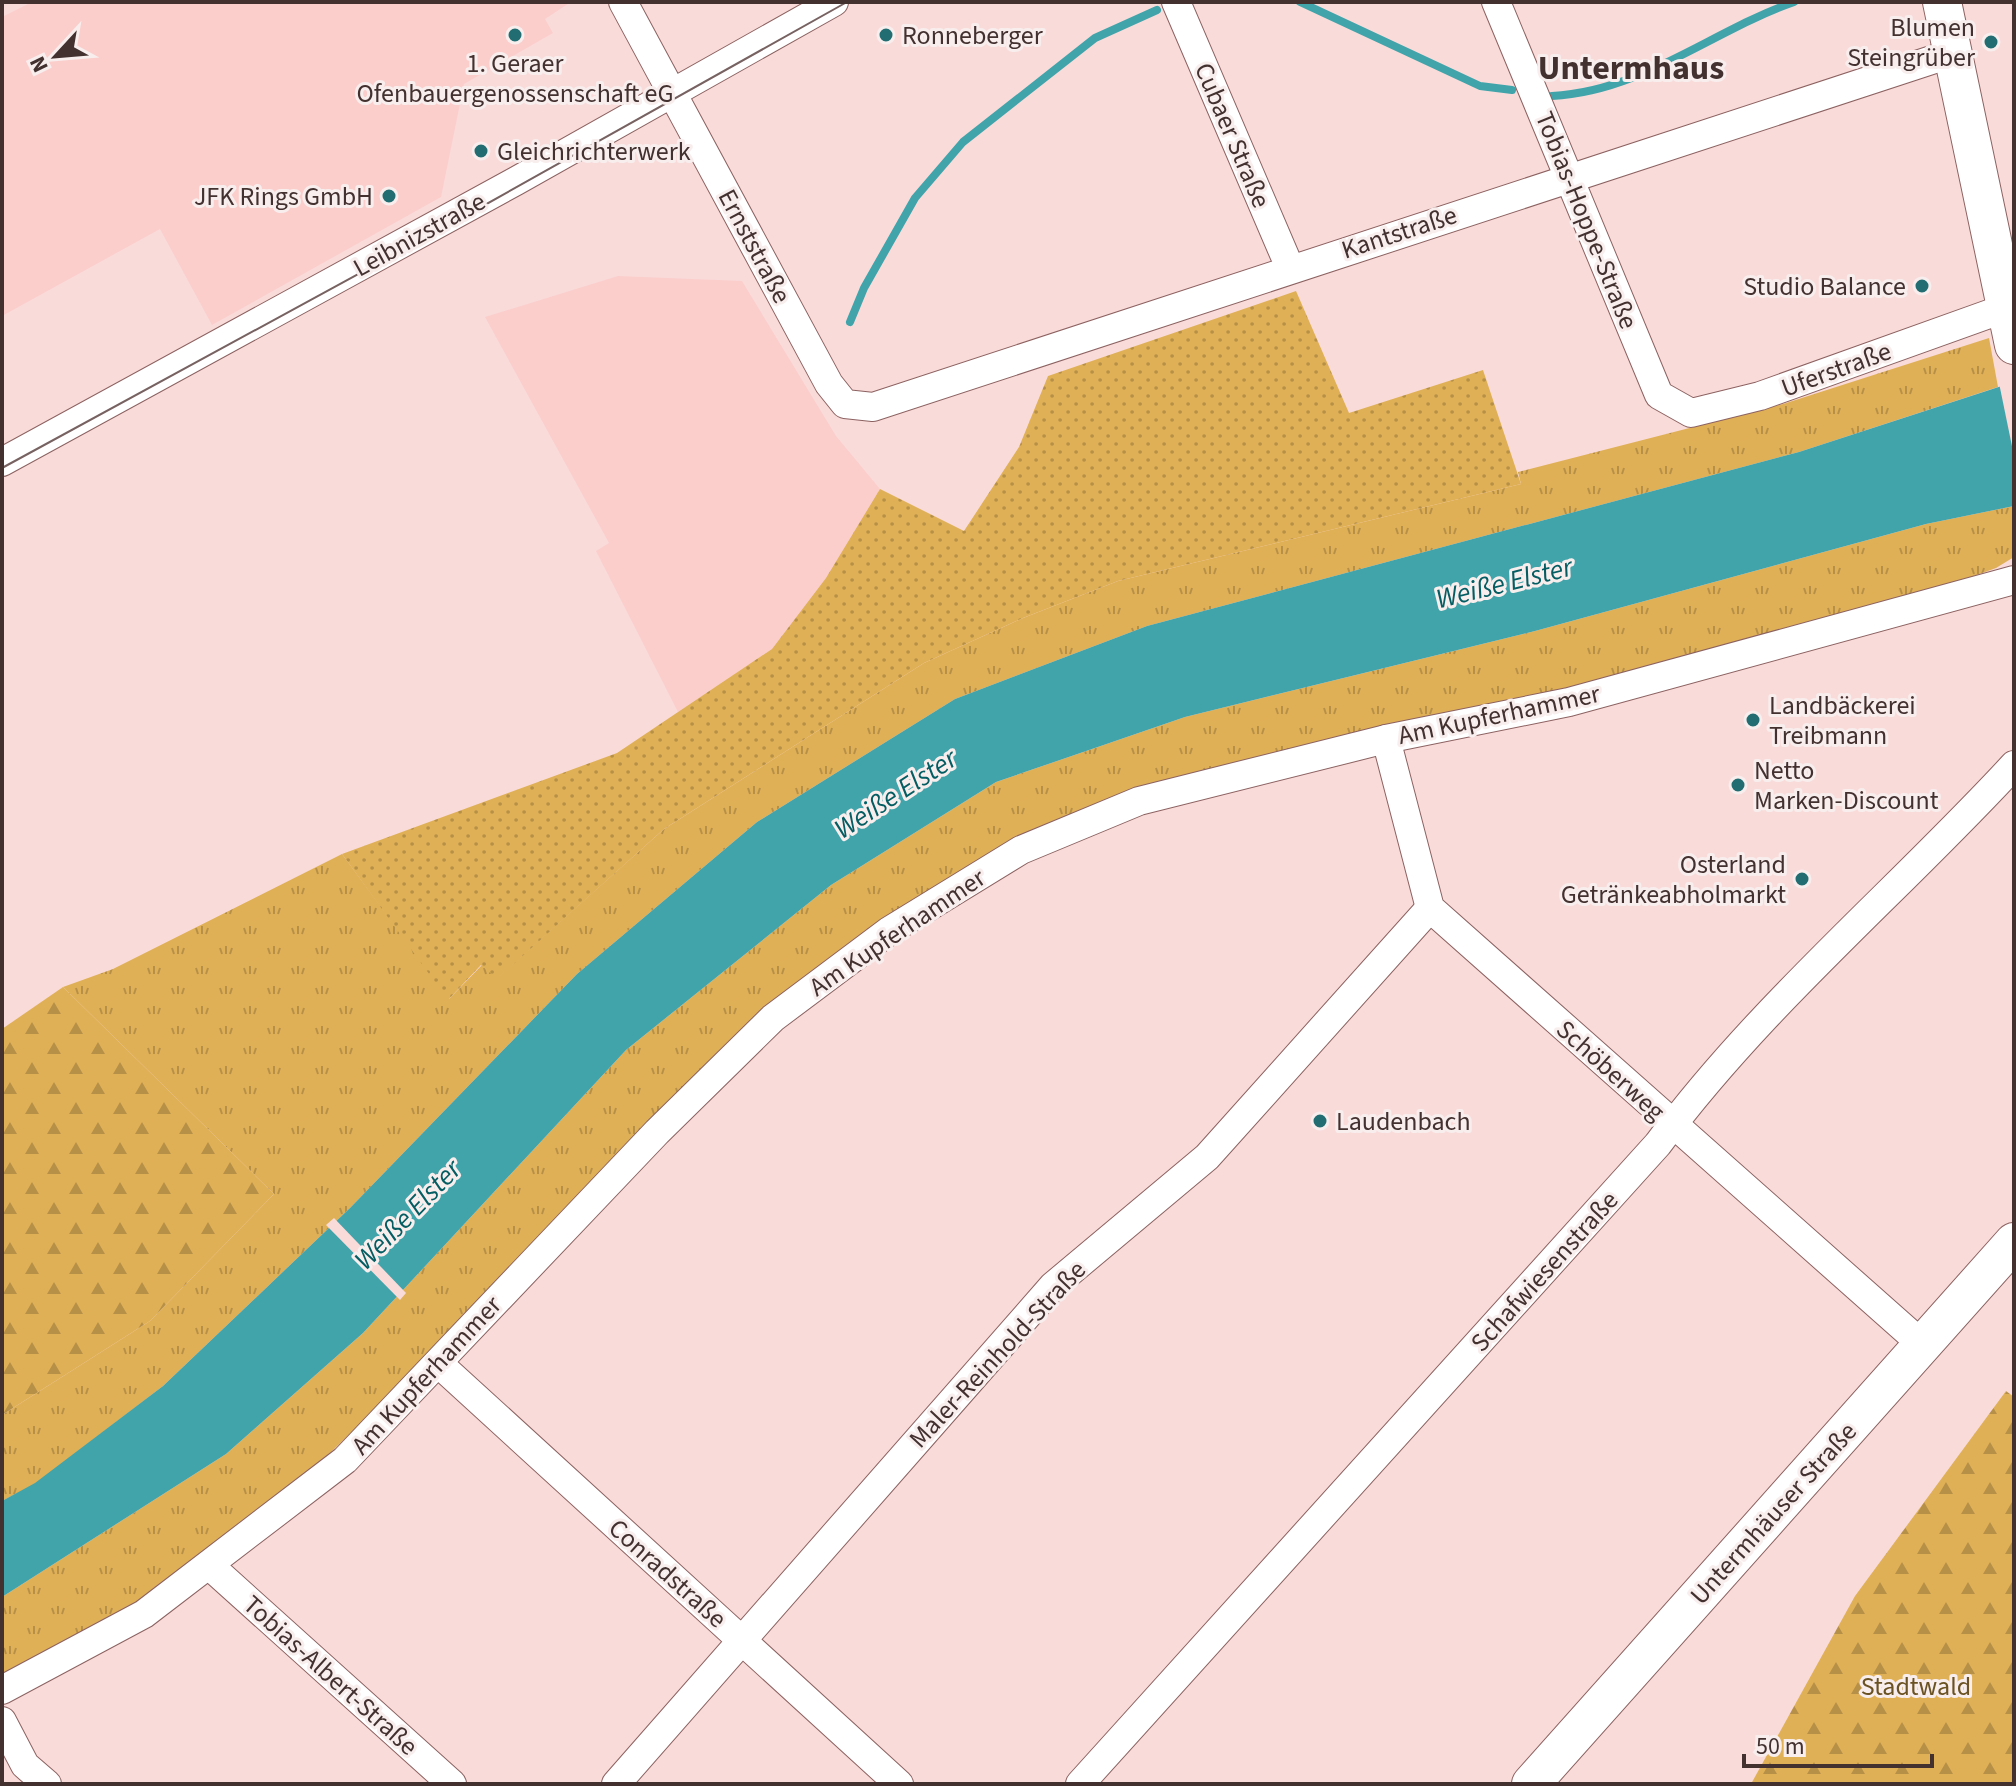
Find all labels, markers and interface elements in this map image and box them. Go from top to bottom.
place label: Blumen Steingrüber [1847,9,1976,76]
north arrow [16,16,96,96]
place label: Ronneberger [902,17,1044,54]
marker: 1. Geraer Ofenbauergenossenschaft eG [506,26,524,44]
marker: Ronneberger [877,26,895,44]
marker: Blumen Steingrüber [1982,33,2000,51]
district label: Untermhaus [1538,44,1724,93]
place label: 1. Geraer Ofenbauergenossenschaft eG [356,45,674,112]
text: N [21,51,57,78]
street label: Cubaer Straße [1185,57,1280,213]
street label: Tobias-Hoppe-Straße [1526,106,1647,334]
place label: Gleichrichterwerk [497,133,691,170]
marker: Gleichrichterwerk [472,142,490,160]
place label: JFK Rings GmbH [194,178,373,215]
street label: Leibnizstraße [346,183,492,286]
street label: Ernststraße [709,183,800,310]
marker: JFK Rings GmbH [380,187,398,205]
street label: Kantstraße [1337,196,1462,269]
place label: Studio Balance [1743,268,1906,305]
marker: Studio Balance [1913,277,1931,295]
street label: Uferstraße [1776,333,1896,406]
water label: Weiße Elster [1432,546,1578,619]
street label: Am Kupferhammer [1395,675,1604,754]
place label: Landbäckerei Treibmann [1769,687,1916,754]
marker: Landbäckerei Treibmann [1744,711,1762,729]
water label: Weiße Elster [826,738,966,849]
place label: Netto Marken-Discount [1754,752,1939,819]
marker: Netto Marken-Discount [1729,776,1747,794]
place label: Osterland Getränkeabholmarkt [1561,846,1786,913]
street label: Am Kupferhammer [802,859,994,1005]
marker: Osterland Getränkeabholmarkt [1793,870,1811,888]
street label: Schöberweg [1548,1011,1673,1129]
place label: Laudenbach [1336,1103,1471,1140]
marker: Laudenbach [1311,1112,1329,1130]
water label: Weiße Elster [345,1150,472,1279]
street label: Schafwiesenstraße [1462,1183,1627,1360]
street label: Maler-Reinhold-Straße [900,1252,1094,1456]
street label: Am Kupferhammer [343,1287,511,1463]
street label: Untermhäuser Straße [1681,1414,1865,1613]
street label: Conradstraße [600,1510,735,1637]
street label: Tobias-Albert-Straße [235,1587,426,1764]
park label: Stadtwald [1861,1668,1971,1705]
scale bar [1744,1718,1932,1768]
text: 50 m [1756,1729,1805,1764]

